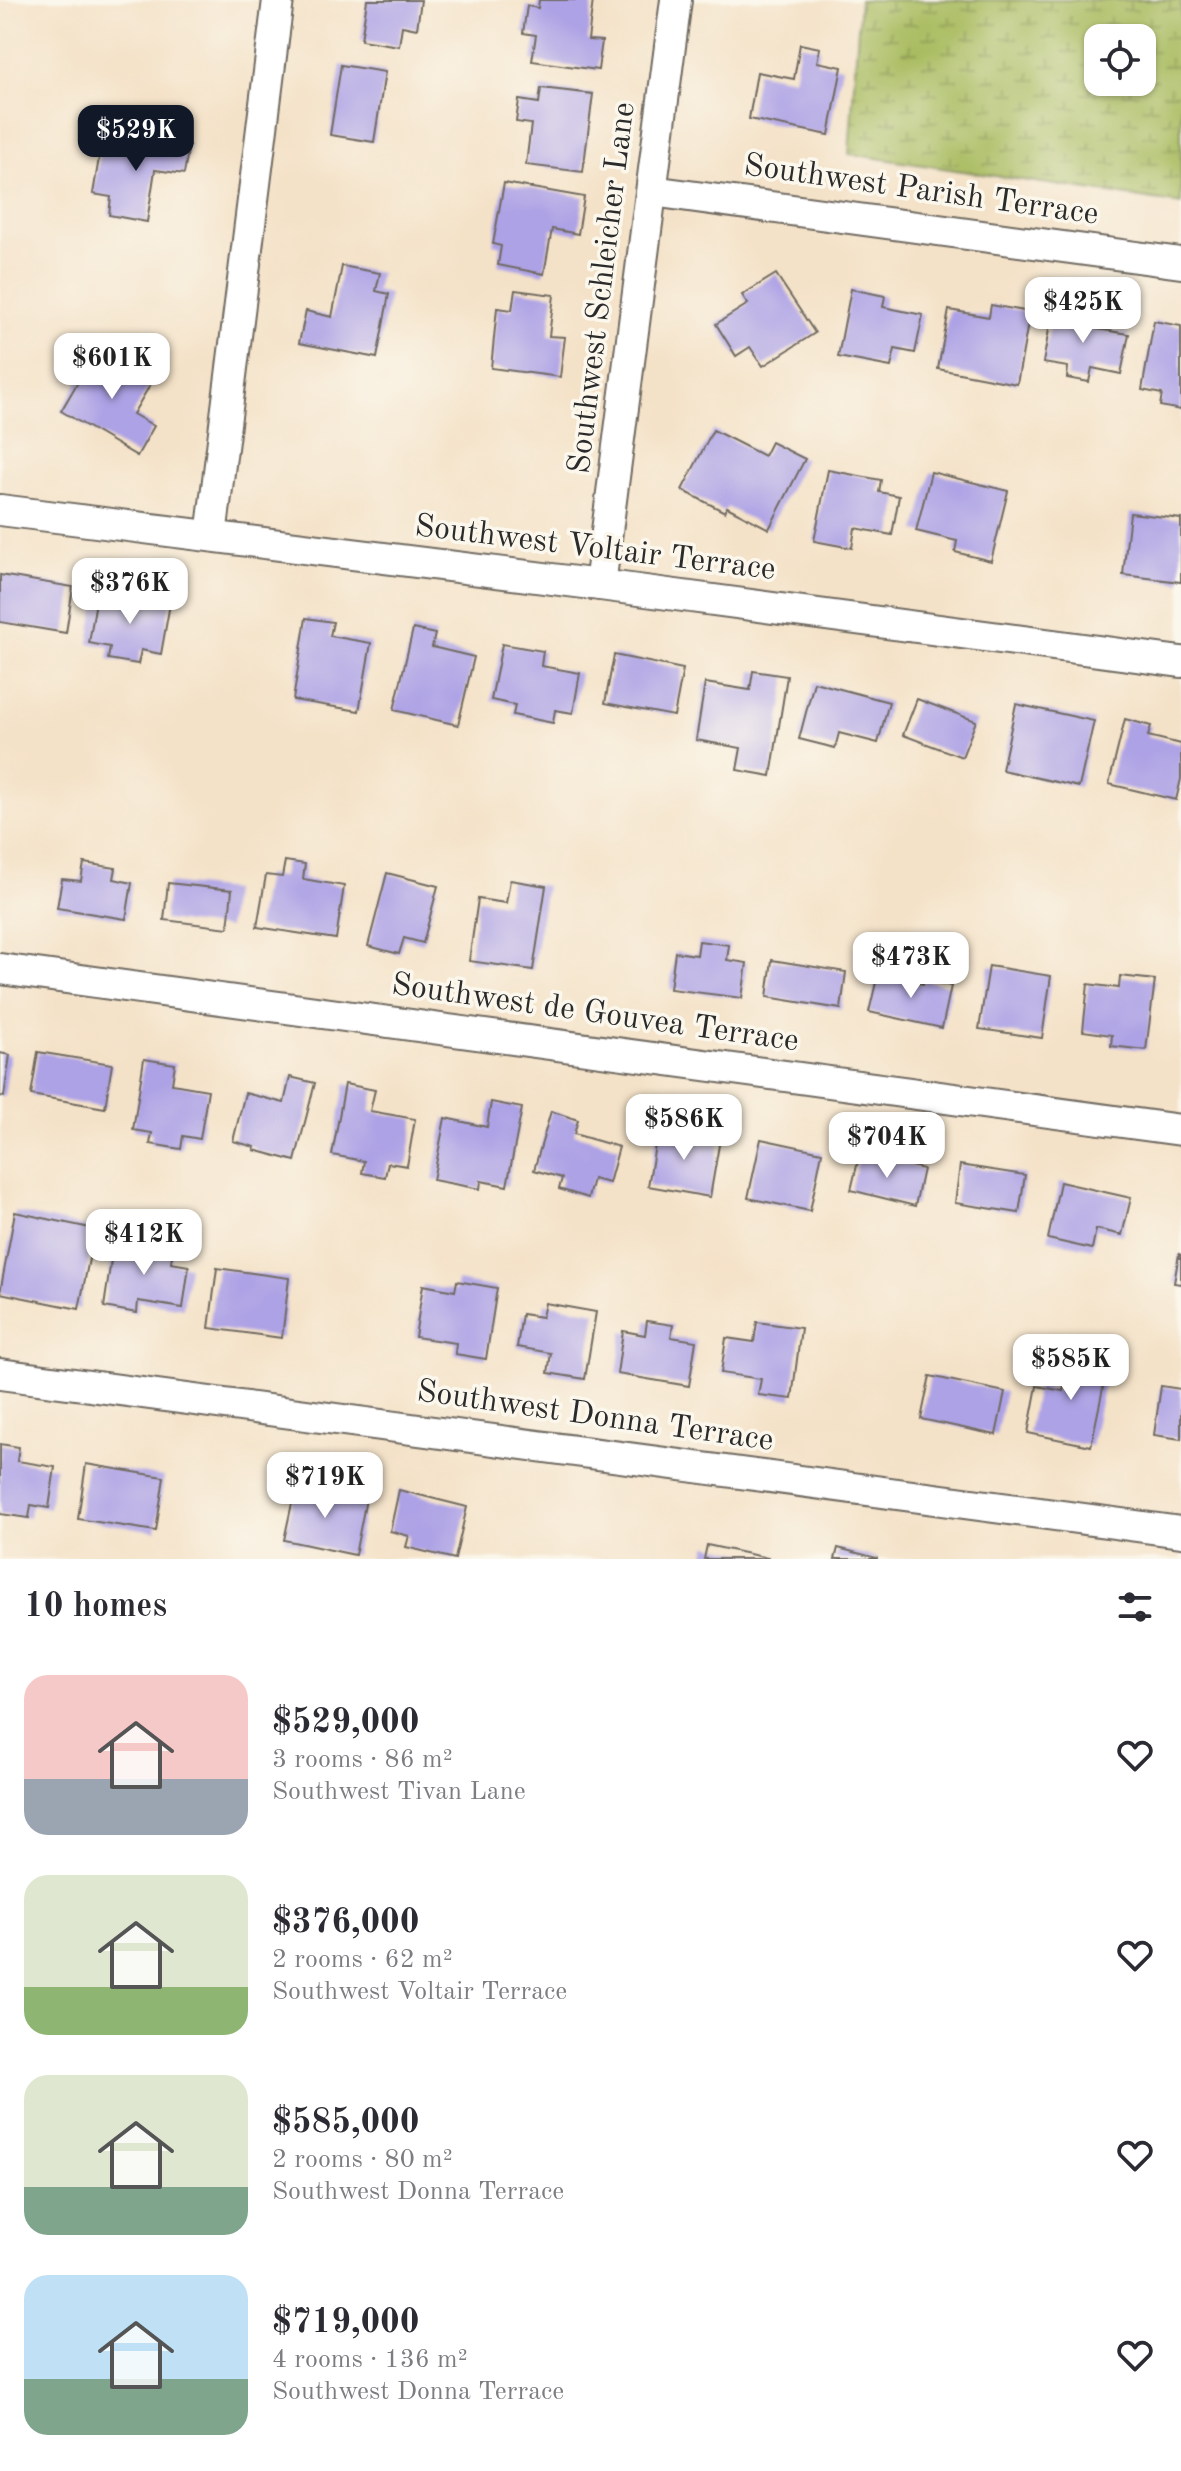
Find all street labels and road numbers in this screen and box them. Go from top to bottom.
street label: Southwest Schleicher Lane [564,100,642,476]
street label: Southwest Parish Terrace [742,150,1100,232]
street label: Southwest Voltair Terrace [413,511,777,587]
street label: Southwest de Gouvea Terrace [389,970,801,1058]
street label: Southwest Donna Terrace [415,1376,775,1458]

